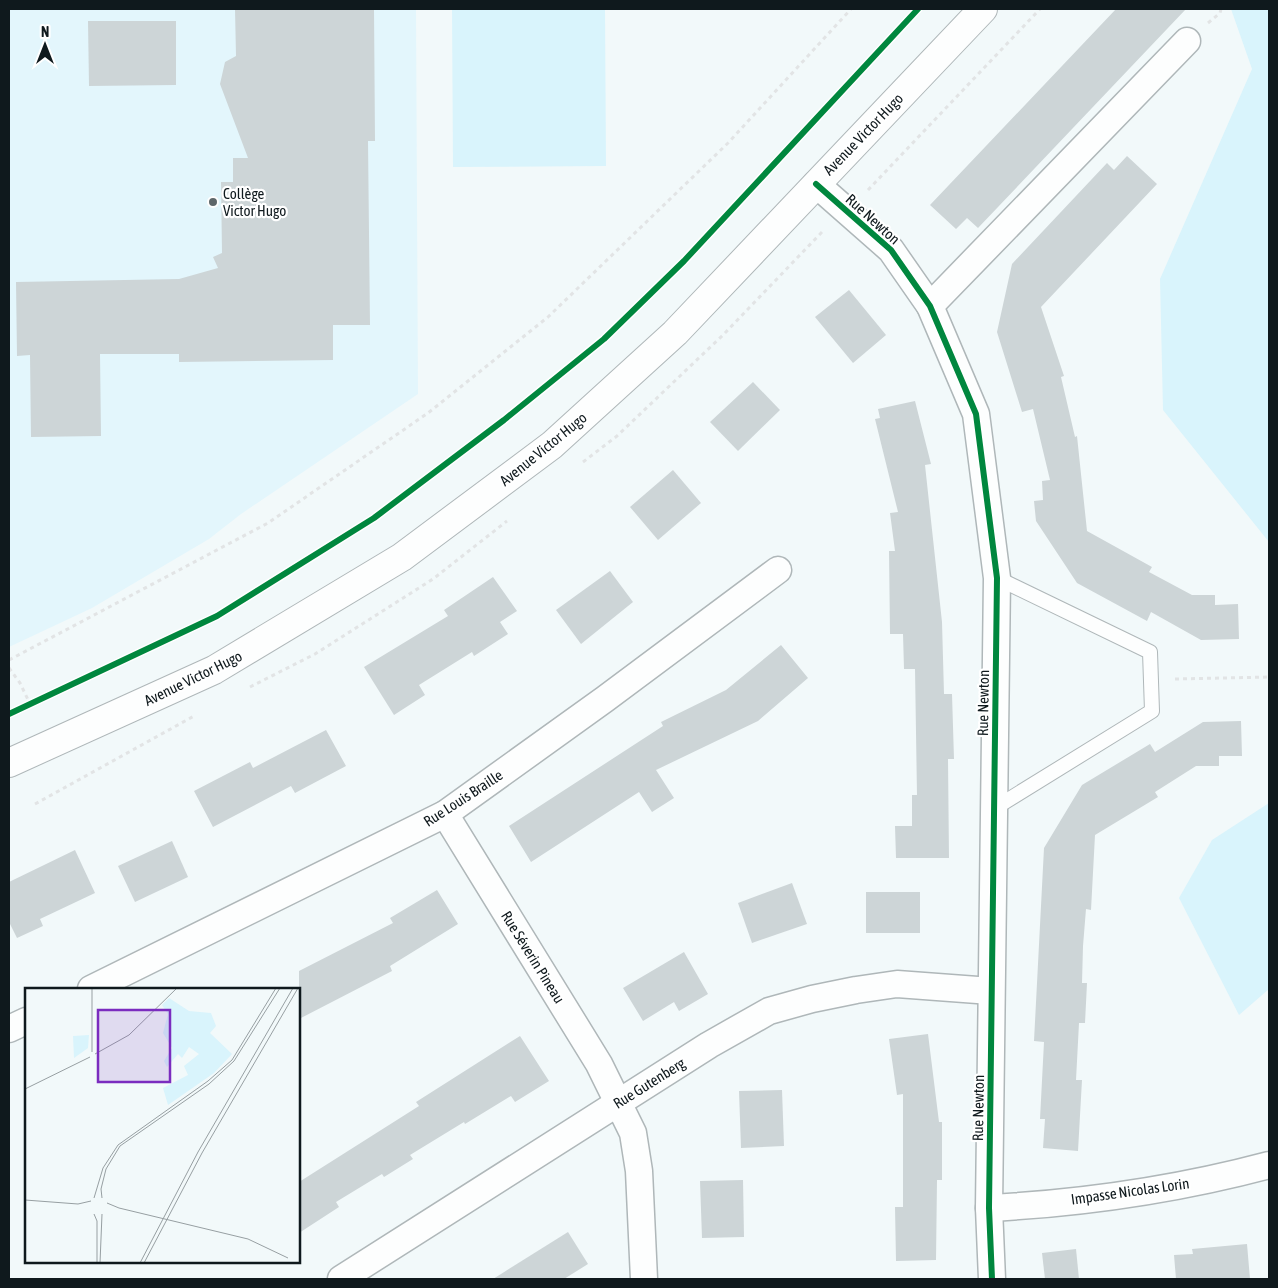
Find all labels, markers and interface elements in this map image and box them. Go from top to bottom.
north arrow [20,20,70,70]
text: N [41,24,49,40]
street label: Avenue Victor Hugo [820,90,906,178]
place label: Collège Victor Hugo [223,185,286,219]
street label: Rue Newton [843,190,903,248]
marker: Collège Victor Hugo [207,196,219,208]
street label: Avenue Victor Hugo [496,409,590,489]
street label: Avenue Victor Hugo [141,647,245,709]
street label: Rue Newton [974,670,992,736]
street label: Rue Louis Braille [420,766,506,830]
street label: Rue Séverin Pineau [498,908,568,1006]
inset map [25,988,300,1263]
street label: Rue Gutenberg [610,1054,688,1112]
street label: Rue Newton [969,1075,987,1141]
street label: Impasse Nicolas Lorin [1070,1174,1190,1208]

